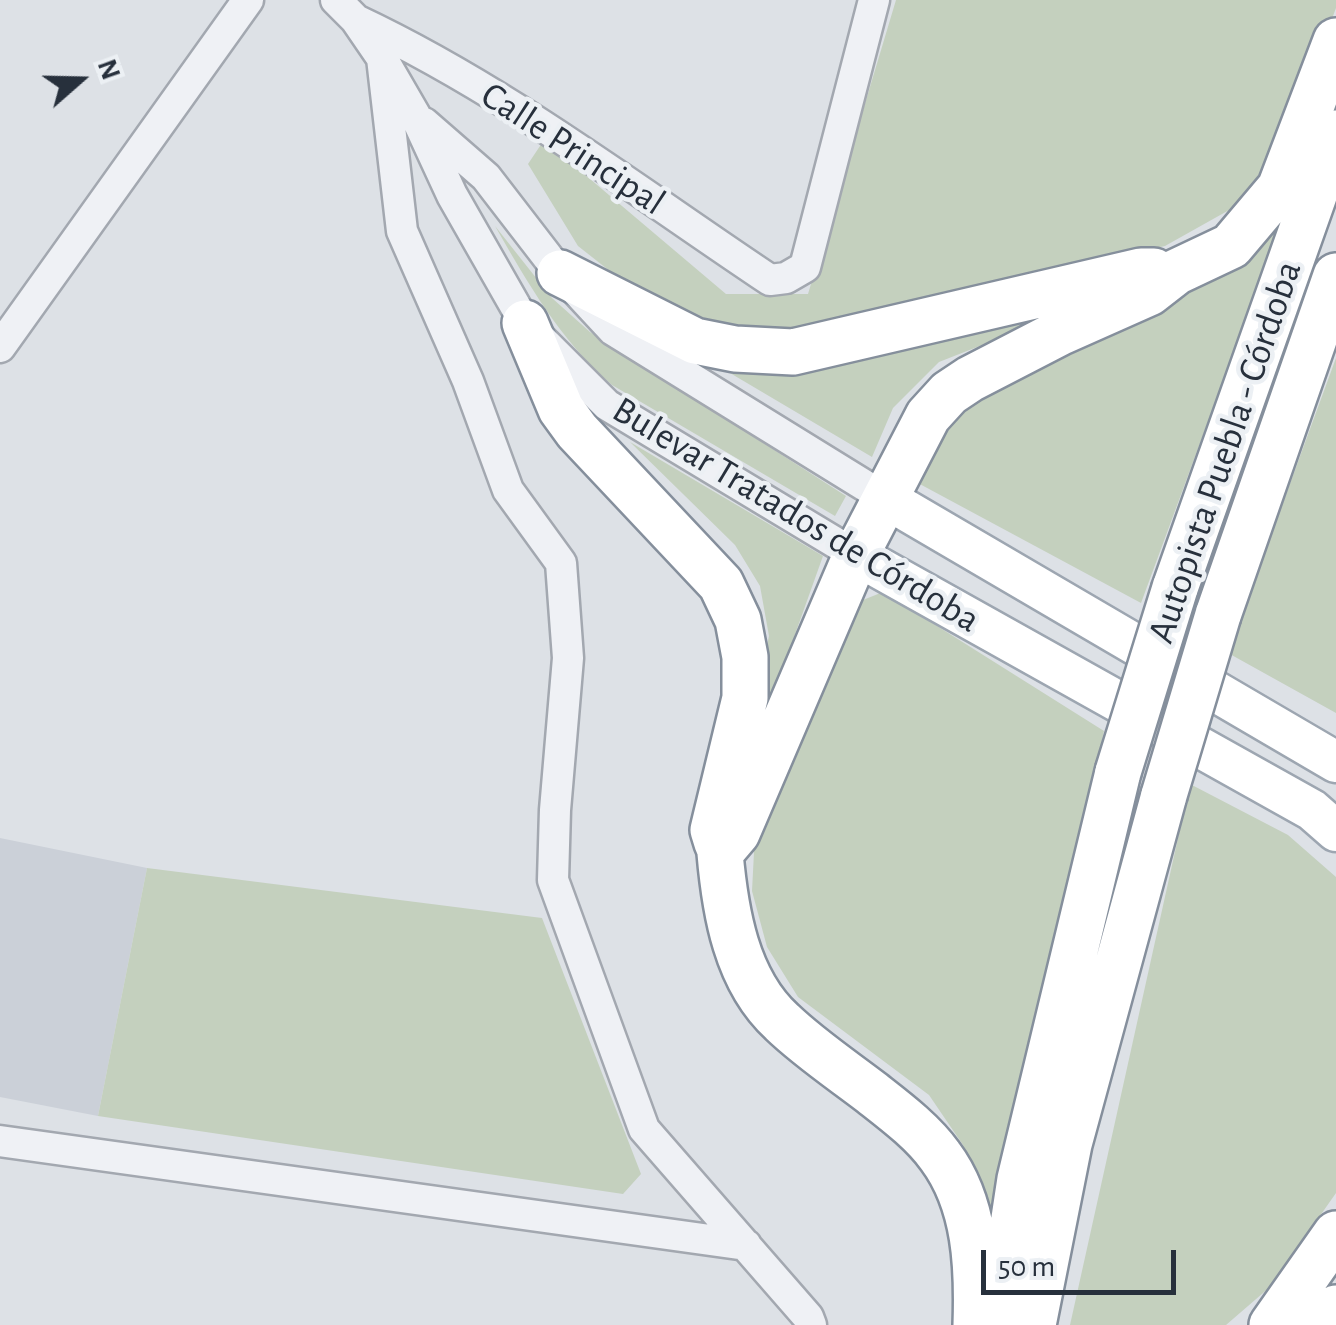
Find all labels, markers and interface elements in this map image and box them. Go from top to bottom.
north arrow [30,30,130,130]
text: N [92,56,125,84]
street label: Calle Principal [472,73,674,225]
street label: Autopista Puebla - Córdoba [1138,255,1312,649]
street label: Bulevar Tratados de Córdoba [604,387,988,643]
scale bar [986,1230,1181,1292]
text: 50 m [998,1252,1055,1282]

